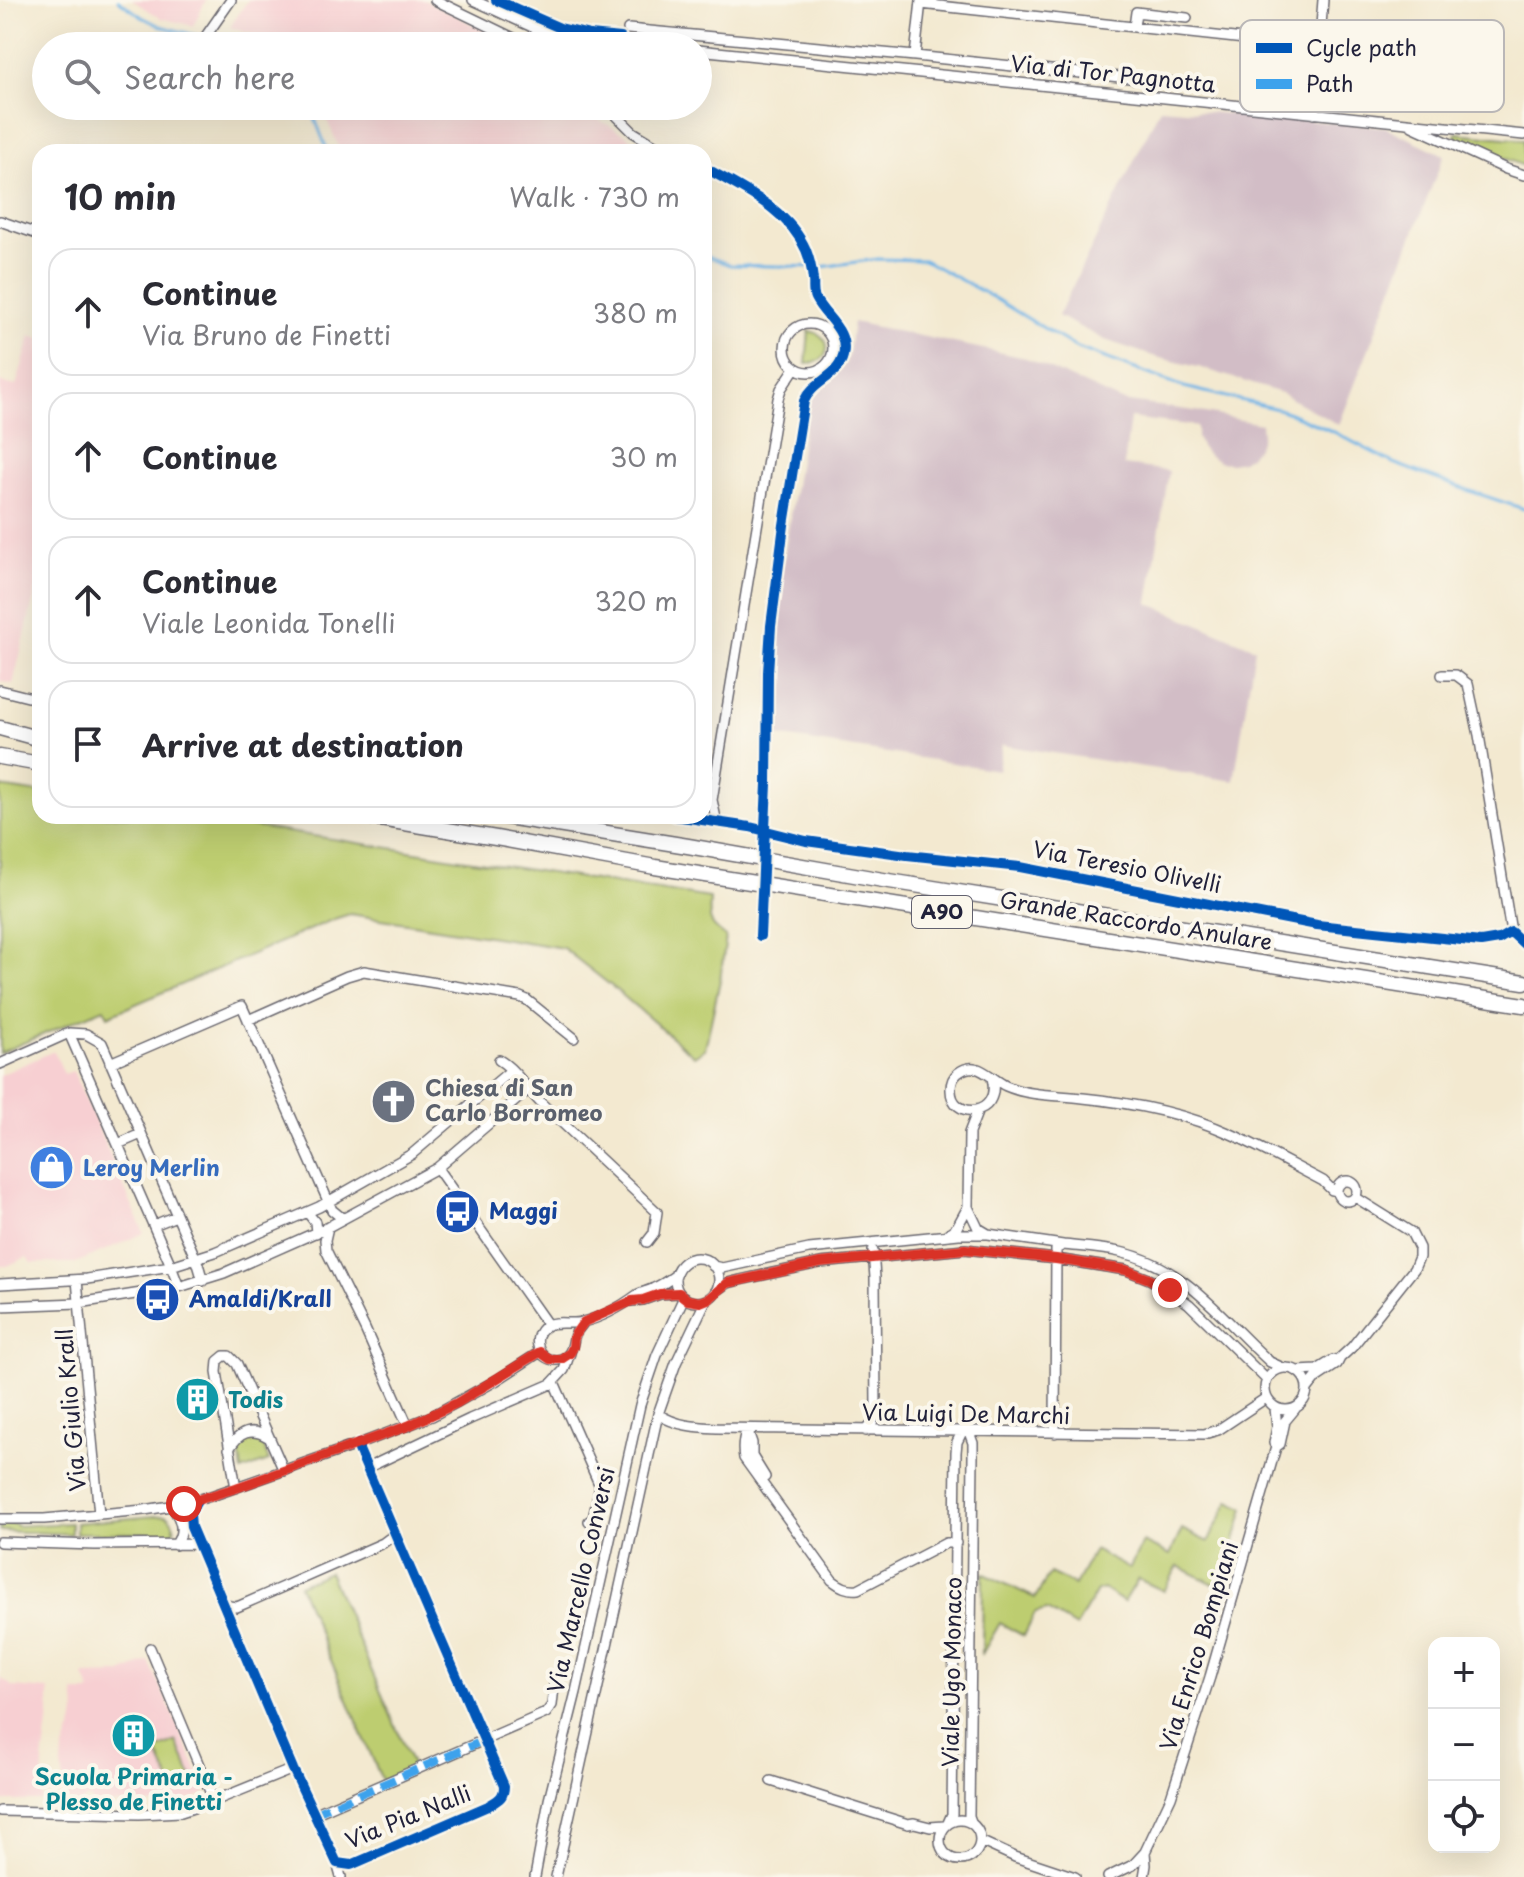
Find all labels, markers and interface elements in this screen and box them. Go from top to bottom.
legend [1240,20,1504,112]
text: Cycle path [1306,30,1417,63]
search box [32,32,712,120]
street label: Via di Tor Pagnotta [1009,45,1218,100]
icon: search [60,54,104,98]
text: Search here [124,54,296,99]
text: Path [1306,66,1354,99]
text: 10 min [64,170,177,222]
text: Walk · 730 m [509,177,680,216]
text: Continue [142,270,277,315]
icon: ahead [66,290,110,334]
text: 380 m [593,293,678,332]
text: Via Bruno de Finetti [142,315,391,354]
icon: ahead [66,434,110,478]
text: Continue [142,434,277,479]
text: 30 m [610,437,678,476]
text: Continue [142,558,277,603]
icon: ahead [66,578,110,622]
text: 320 m [594,581,678,620]
text: Viale Leonida Tonelli [142,603,395,642]
icon: arrive [66,722,110,766]
text: Arrive at destination [142,722,464,767]
street label: Via Teresio Olivelli [1030,831,1224,900]
street label: Grande Raccordo Anulare [998,882,1275,957]
road number: A90 [912,896,972,928]
place label: Chiesa di San Carlo Borromeo [425,1070,603,1128]
church icon: Chiesa di San Carlo Borromeo [370,1077,418,1125]
shop icon: Leroy Merlin [28,1144,76,1192]
place label: Leroy Merlin [83,1150,220,1183]
bus stop icon: Maggi [434,1187,482,1235]
place label: Maggi [489,1193,558,1226]
route end [1152,1272,1188,1308]
bus stop icon: Amaldi/Krall [134,1275,182,1323]
place label: Amaldi/Krall [189,1281,331,1314]
street label: Via Giulio Krall [46,1327,93,1493]
building icon: Todis [173,1376,221,1424]
place label: Todis [228,1382,283,1415]
street label: Via Luigi De Marchi [862,1394,1070,1431]
street label: Via Marcello Conversi [537,1463,622,1696]
route start [166,1486,202,1522]
street label: Via Enrico Bompiani [1150,1537,1245,1754]
street label: Viale Ugo Monaco [932,1577,969,1767]
map controls [1428,1637,1500,1853]
button: + [1428,1637,1500,1709]
button: − [1428,1709,1500,1781]
building icon: Scuola Primaria - Plesso de Finetti [110,1712,158,1760]
place label: Scuola Primaria - Plesso de Finetti [35,1759,233,1817]
street label: Via Pia Nalli [340,1775,475,1856]
button: locate [1428,1781,1500,1853]

